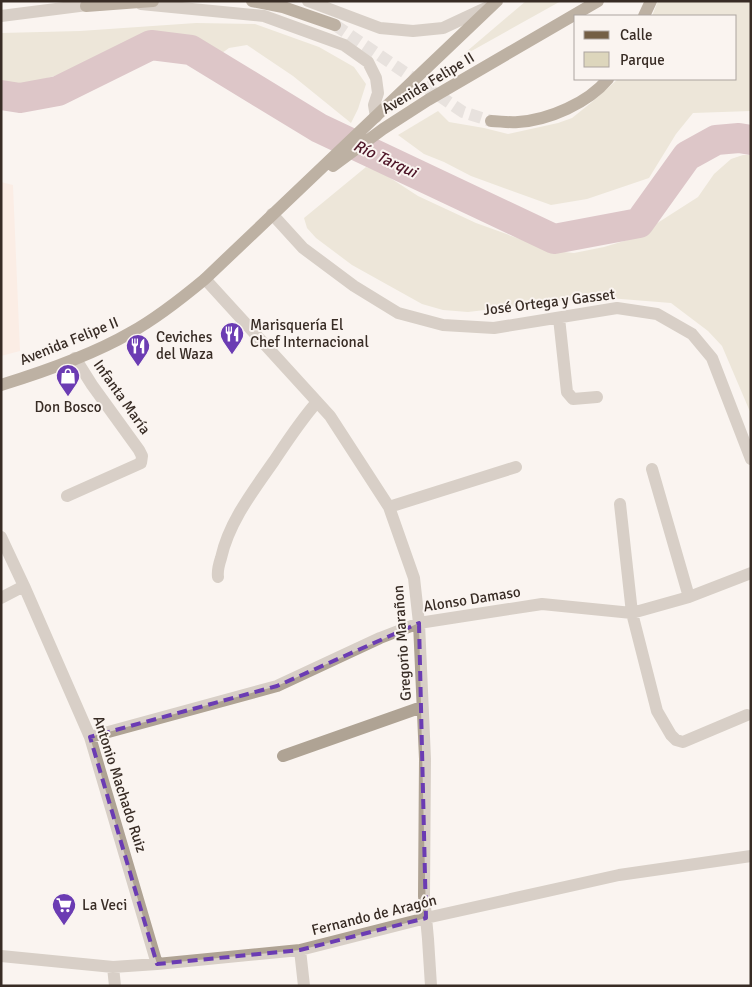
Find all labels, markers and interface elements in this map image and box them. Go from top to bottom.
legend [574,15,737,80]
text: Calle [620,26,653,44]
street label: Avenida Felipe II [378,48,478,118]
text: Parque [620,51,665,69]
water label: Río Tarqui [350,136,421,183]
street label: José Ortega y Gasset [482,285,616,319]
street label: Avenida Felipe II [17,313,121,369]
place label: Marisquería El Chef Internacional [250,316,369,351]
restaurant icon: Marisquería El Chef Internacional [219,321,245,355]
place label: Ceviches del Waza [156,328,213,363]
restaurant icon: Ceviches del Waza [125,333,151,367]
street label: Infanta María [90,356,154,438]
shop icon: Don Bosco [55,363,81,397]
place label: Don Bosco [34,398,102,416]
street label: Alonso Damaso [422,582,522,616]
street label: Gregorio Marañon [389,585,415,701]
street label: Antonio Machado Ruiz [89,713,151,855]
street label: Fernando de Aragón [310,891,438,939]
supermarket icon: La Veci [51,892,77,926]
place label: La Veci [82,896,127,914]

